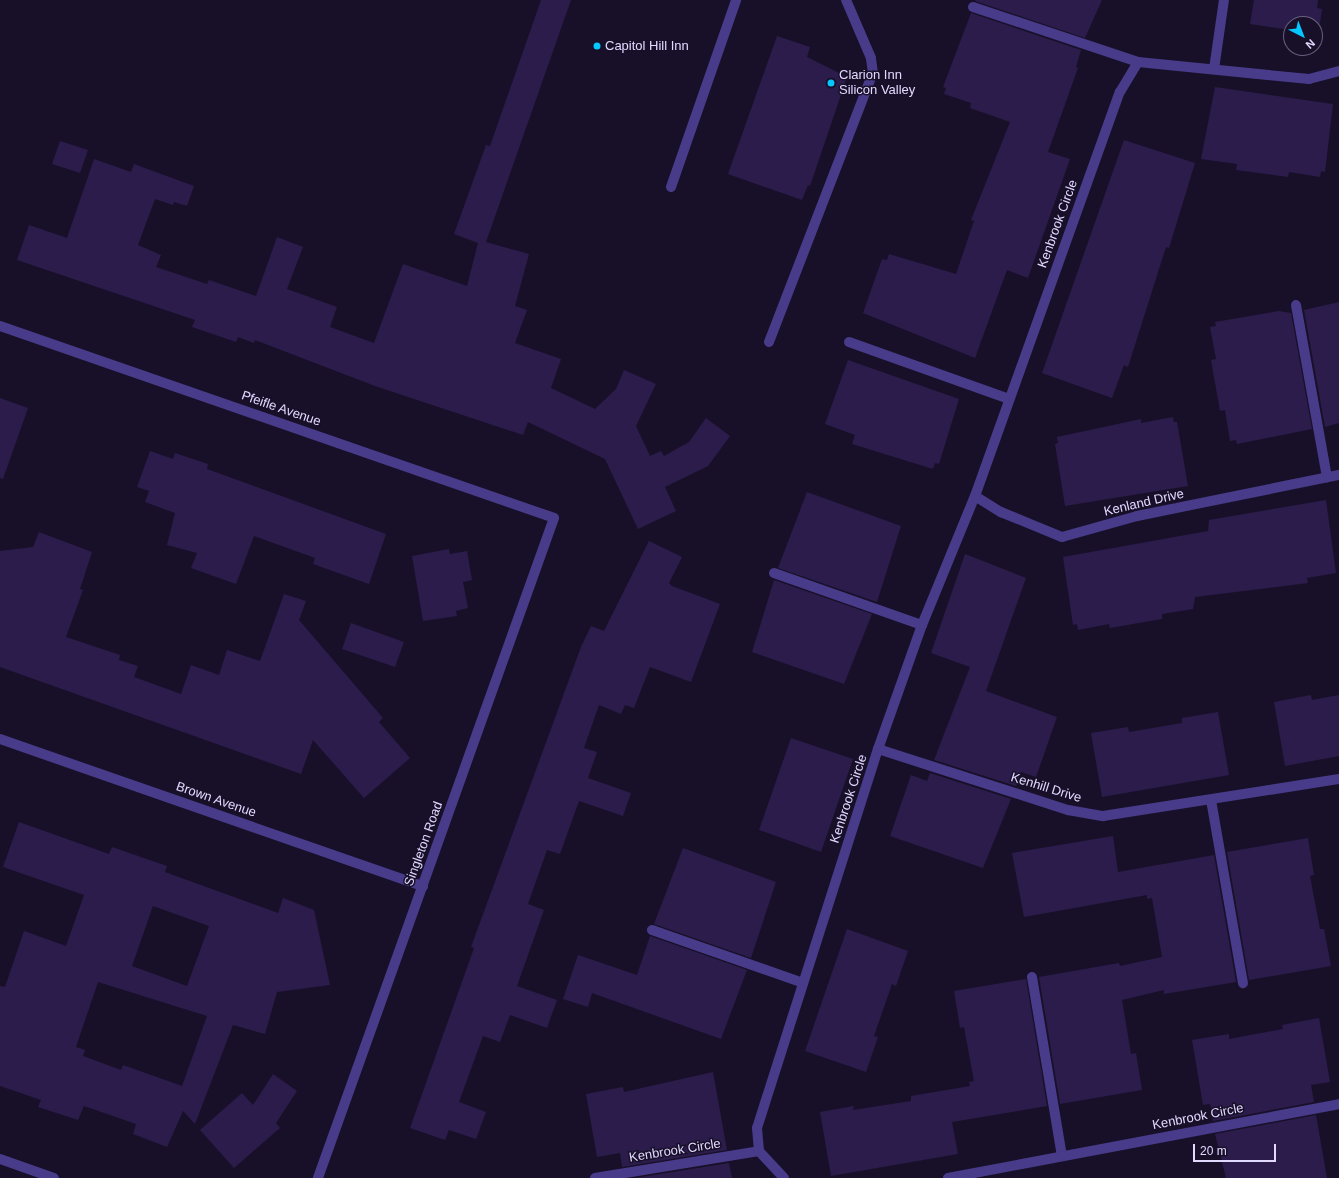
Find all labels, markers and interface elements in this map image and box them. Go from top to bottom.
north arrow [1283,16,1323,56]
text: N [1303,37,1317,51]
place label: Capitol Hill Inn [605,38,689,54]
marker: Capitol Hill Inn [592,41,602,51]
place label: Clarion Inn Silicon Valley [839,68,915,99]
marker: Clarion Inn Silicon Valley [826,78,836,88]
street label: Kenbrook Circle [1035,178,1081,270]
street label: Pfeifle Avenue [239,388,323,430]
street label: Kenland Drive [1102,486,1186,520]
street label: Kenbrook Circle [827,753,871,845]
street label: Kenhill Drive [1009,770,1083,806]
street label: Brown Avenue [174,779,258,821]
street label: Singleton Road [401,800,447,888]
street label: Kenbrook Circle [1151,1101,1245,1133]
street label: Kenbrook Circle [628,1136,722,1166]
scale bar [1195,1136,1278,1162]
text: 20 m [1200,1144,1227,1158]

